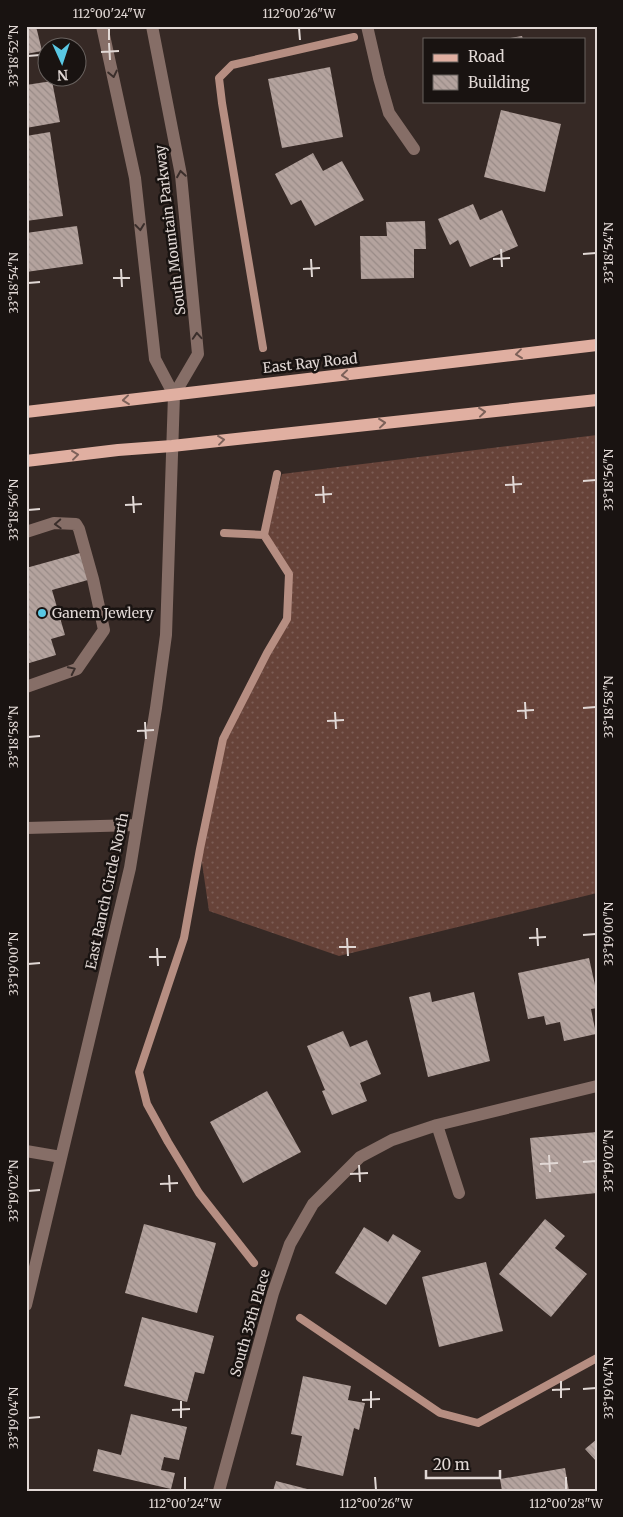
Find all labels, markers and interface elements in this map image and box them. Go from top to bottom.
text: 112°00'24"W [73,6,146,21]
text: 112°00'26"W [262,6,337,21]
text: 33°18'52"N [6,24,21,87]
north arrow [38,38,88,88]
legend [423,38,586,102]
text: Road [468,47,504,66]
text: N [57,66,69,84]
one-way arrow [107,69,118,78]
text: Building [468,73,530,92]
street label: South Mountain Parkway [151,143,189,316]
one-way arrow [176,170,186,178]
text: 33°18'54"N [601,221,616,284]
one-way arrow [134,223,145,231]
text: 33°18'54"N [6,251,21,314]
one-way arrow [191,331,202,339]
one-way arrow [515,348,523,359]
street label: East Ray Road [262,349,359,377]
one-way arrow [340,369,348,380]
one-way arrow [121,394,129,405]
one-way arrow [478,407,486,418]
one-way arrow [378,418,386,429]
one-way arrow [217,435,225,446]
text: 33°18'56"N [601,448,616,511]
one-way arrow [71,450,79,461]
text: 33°18'56"N [6,478,21,541]
one-way arrow [53,519,61,530]
place label: Ganem Jewlery [52,604,154,622]
marker: Ganem Jewlery [36,607,48,619]
one-way arrow [66,666,75,676]
text: 33°18'58"N [601,675,616,738]
text: 33°18'58"N [6,705,21,768]
street label: East Ranch Circle North [82,811,132,971]
text: 33°19'00"N [601,901,616,966]
text: 33°19'00"N [6,931,21,996]
text: 33°19'02"N [601,1129,616,1192]
text: 33°19'02"N [6,1159,21,1222]
street label: South 35th Place [226,1267,274,1379]
text: 33°19'04"N [601,1356,616,1419]
text: 33°19'04"N [6,1386,21,1449]
scale bar [426,1447,499,1479]
text: 20 m [433,1455,470,1474]
text: 112°00'24"W [149,1496,222,1511]
text: 112°00'26"W [339,1496,414,1511]
text: 112°00'28"W [529,1496,604,1511]

